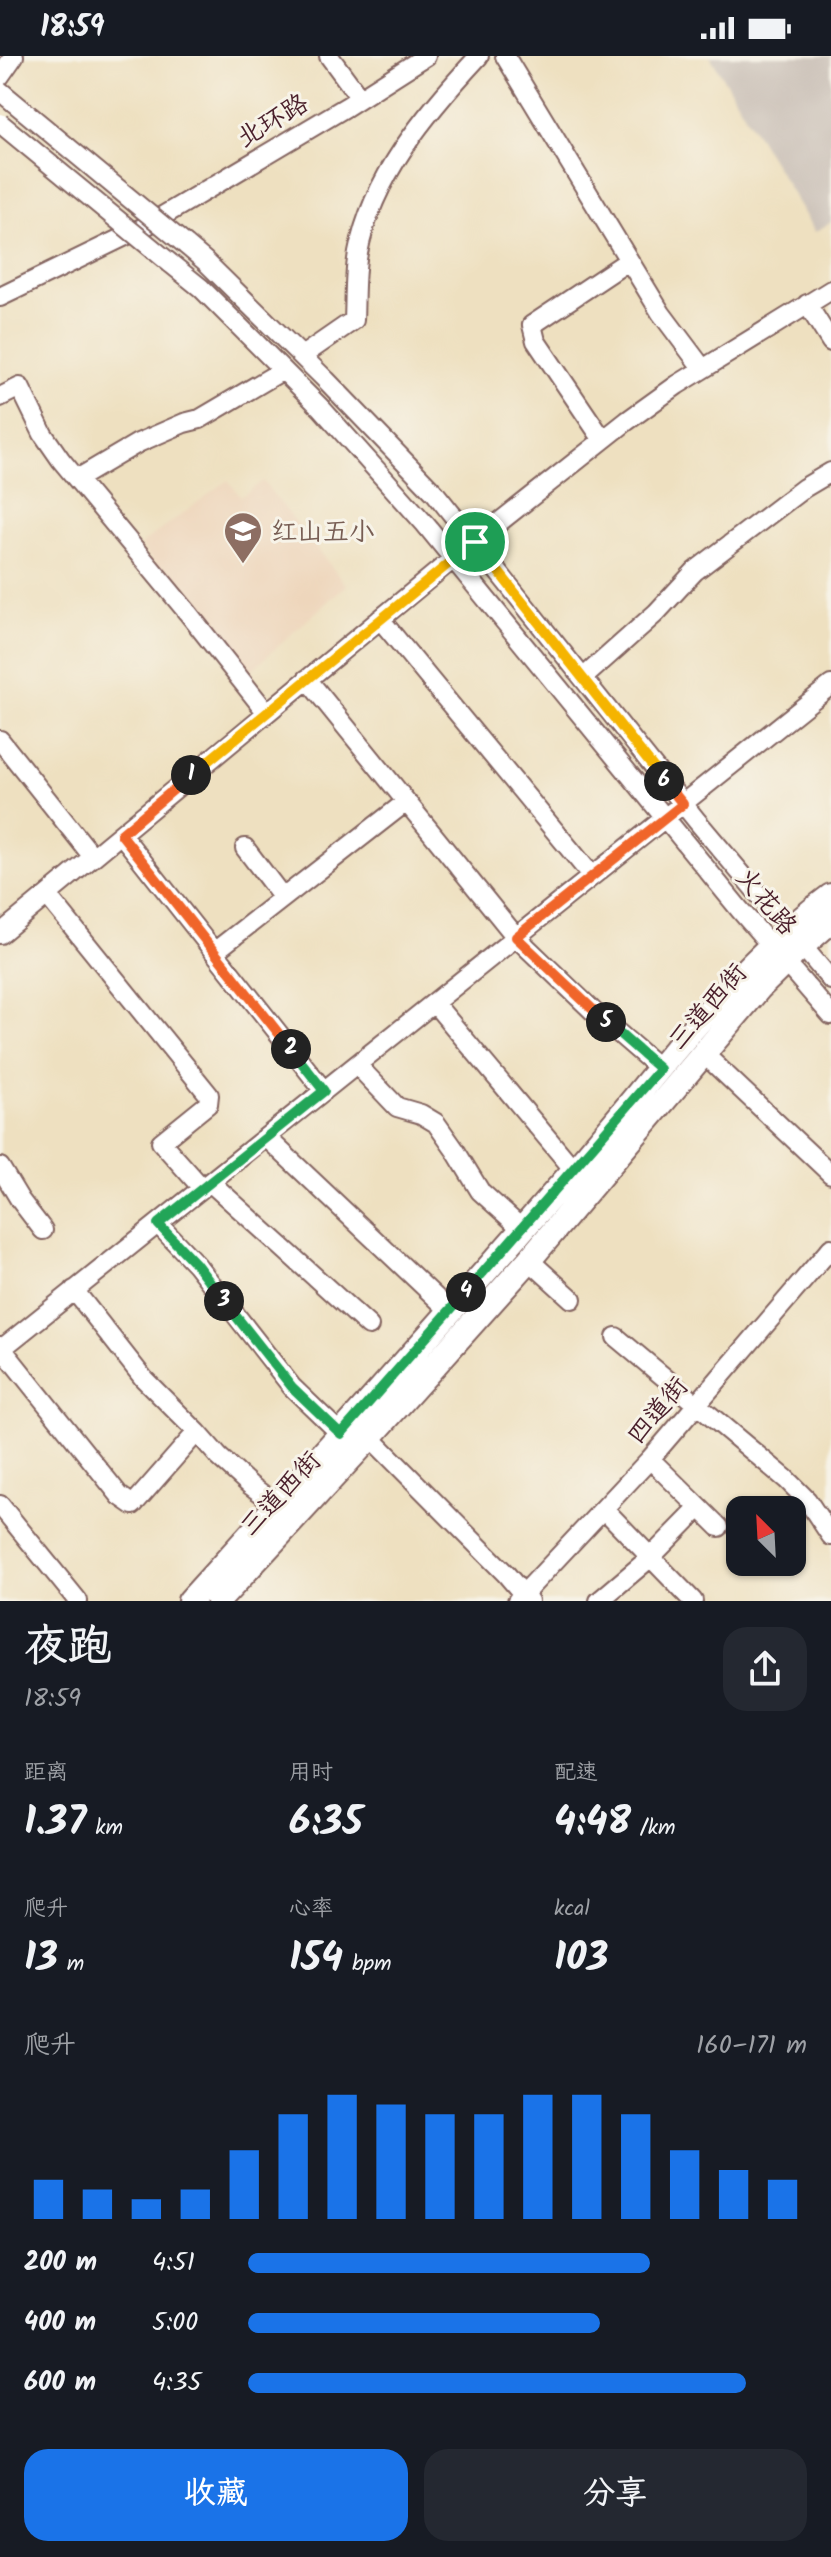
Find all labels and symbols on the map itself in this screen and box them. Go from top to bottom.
street label: 北环路 [229,84,317,160]
pin [441,508,509,576]
school or university icon: 红山五小 [222,510,264,565]
place label: 红山五小 [271,512,375,554]
pin: 1 [171,755,211,795]
pin: 6 [644,761,684,801]
street label: 火花路 [724,859,807,946]
street label: 三道西街 [659,954,758,1060]
pin: 5 [586,1002,626,1042]
pin: 2 [271,1029,311,1069]
pin: 4 [446,1272,486,1312]
pin: 3 [204,1281,244,1321]
street label: 四道街 [617,1368,700,1455]
street label: 三道西街 [231,1442,332,1547]
north arrow [726,1496,806,1576]

